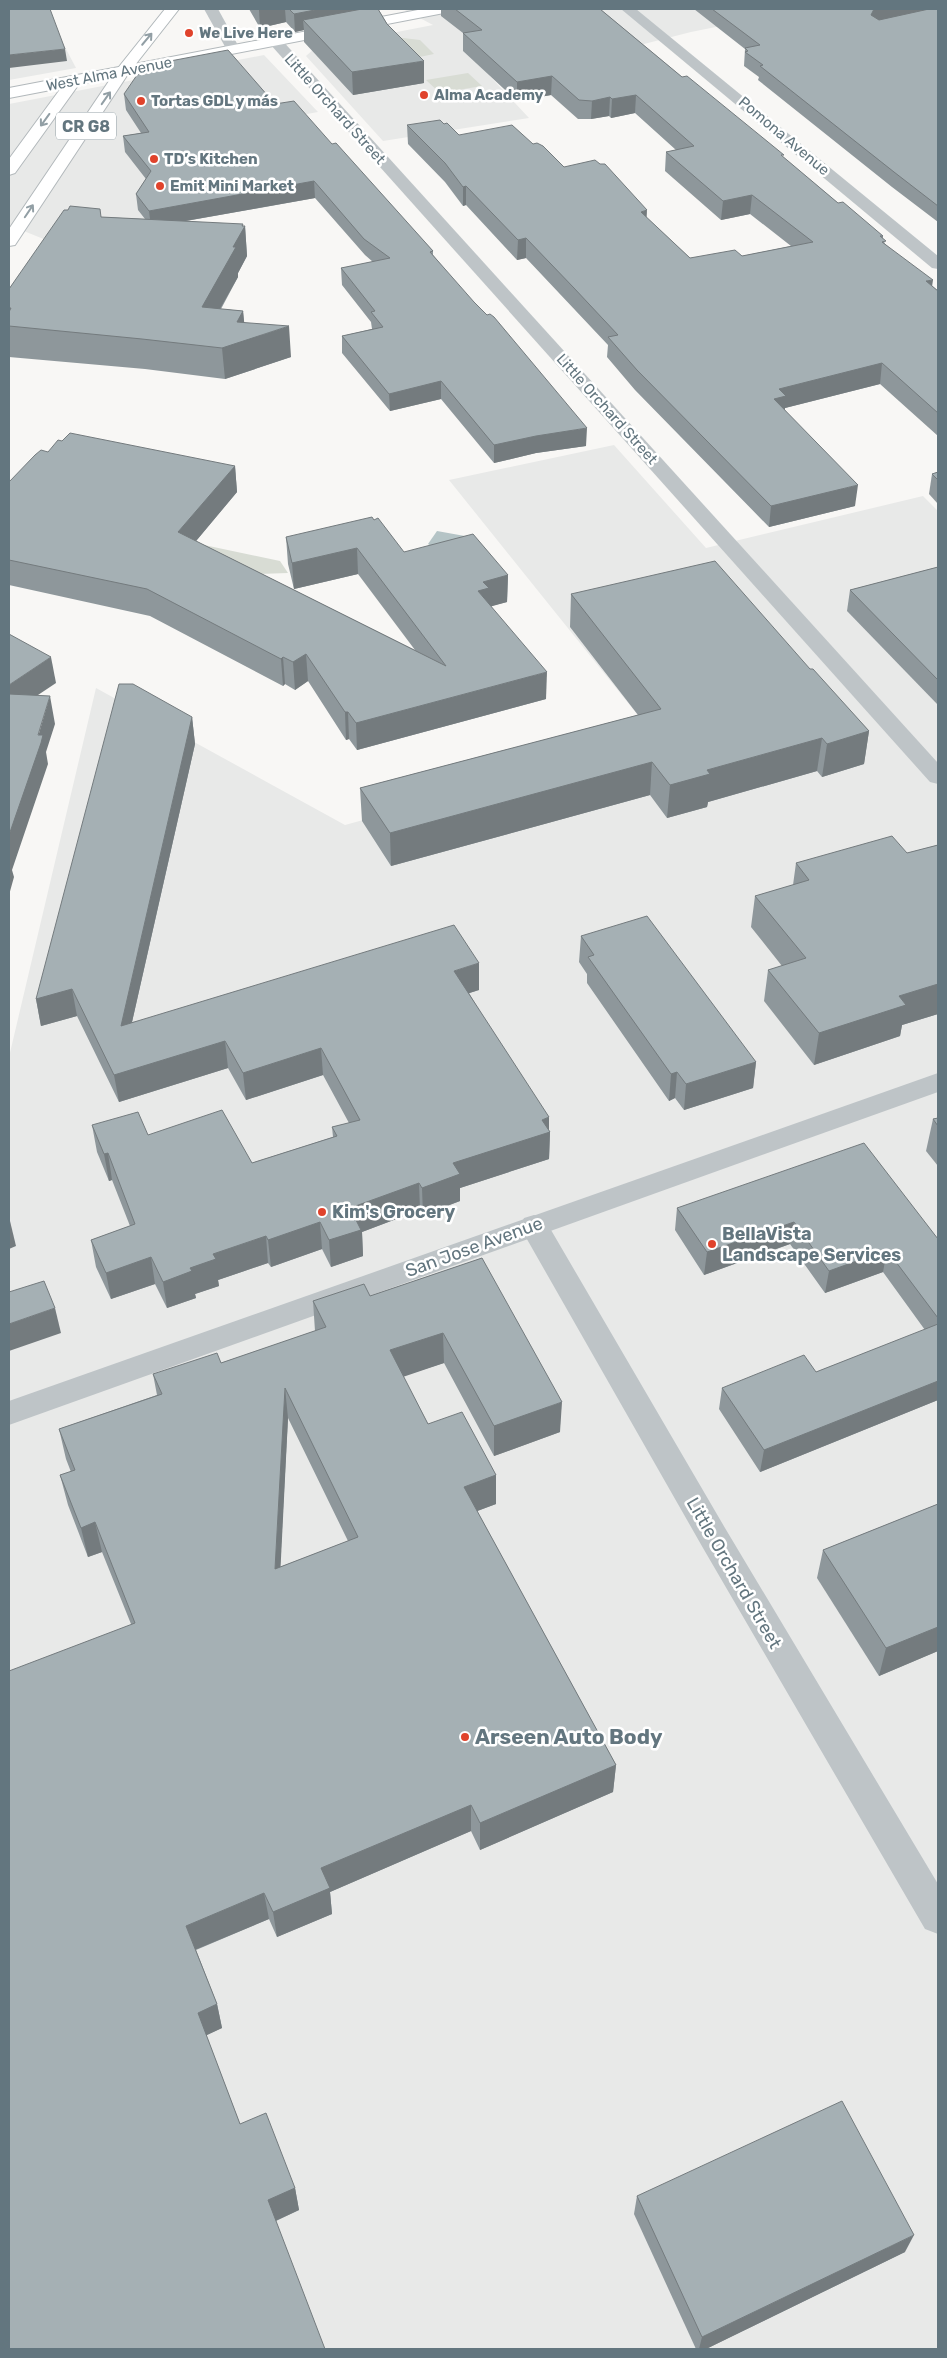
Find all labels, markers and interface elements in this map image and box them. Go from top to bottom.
place label: We Live Here [199,24,293,42]
marker: We Live Here [183,27,195,39]
one-way arrow [141,33,152,46]
street label: Little Orchard Street [281,50,389,168]
street label: West Alma Avenue [44,53,174,95]
place label: Alma Academy [434,86,544,104]
marker: Alma Academy [418,89,430,101]
one-way arrow [101,91,111,105]
place label: Tortas GDL y más [151,92,278,110]
street label: Pomona Avenue [735,93,833,179]
marker: Tortas GDL y más [135,95,147,107]
road number: CR G8 [56,112,116,140]
one-way arrow [40,113,50,127]
place label: TD’s Kitchen [164,150,258,168]
marker: TD’s Kitchen [148,153,160,165]
place label: Emit Mini Market [170,177,294,195]
marker: Emit Mini Market [154,180,166,192]
one-way arrow [24,204,34,218]
street label: Little Orchard Street [553,350,661,468]
place label: Kim's Grocery [332,1201,456,1223]
marker: Kim's Grocery [316,1206,328,1218]
street label: San Jose Avenue [402,1212,546,1282]
place label: BellaVista Landscape Services [722,1223,901,1266]
marker: BellaVista Landscape Services [706,1238,718,1250]
street label: Little Orchard Street [682,1493,786,1653]
place label: Arseen Auto Body [475,1724,663,1749]
marker: Arseen Auto Body [459,1731,471,1743]

